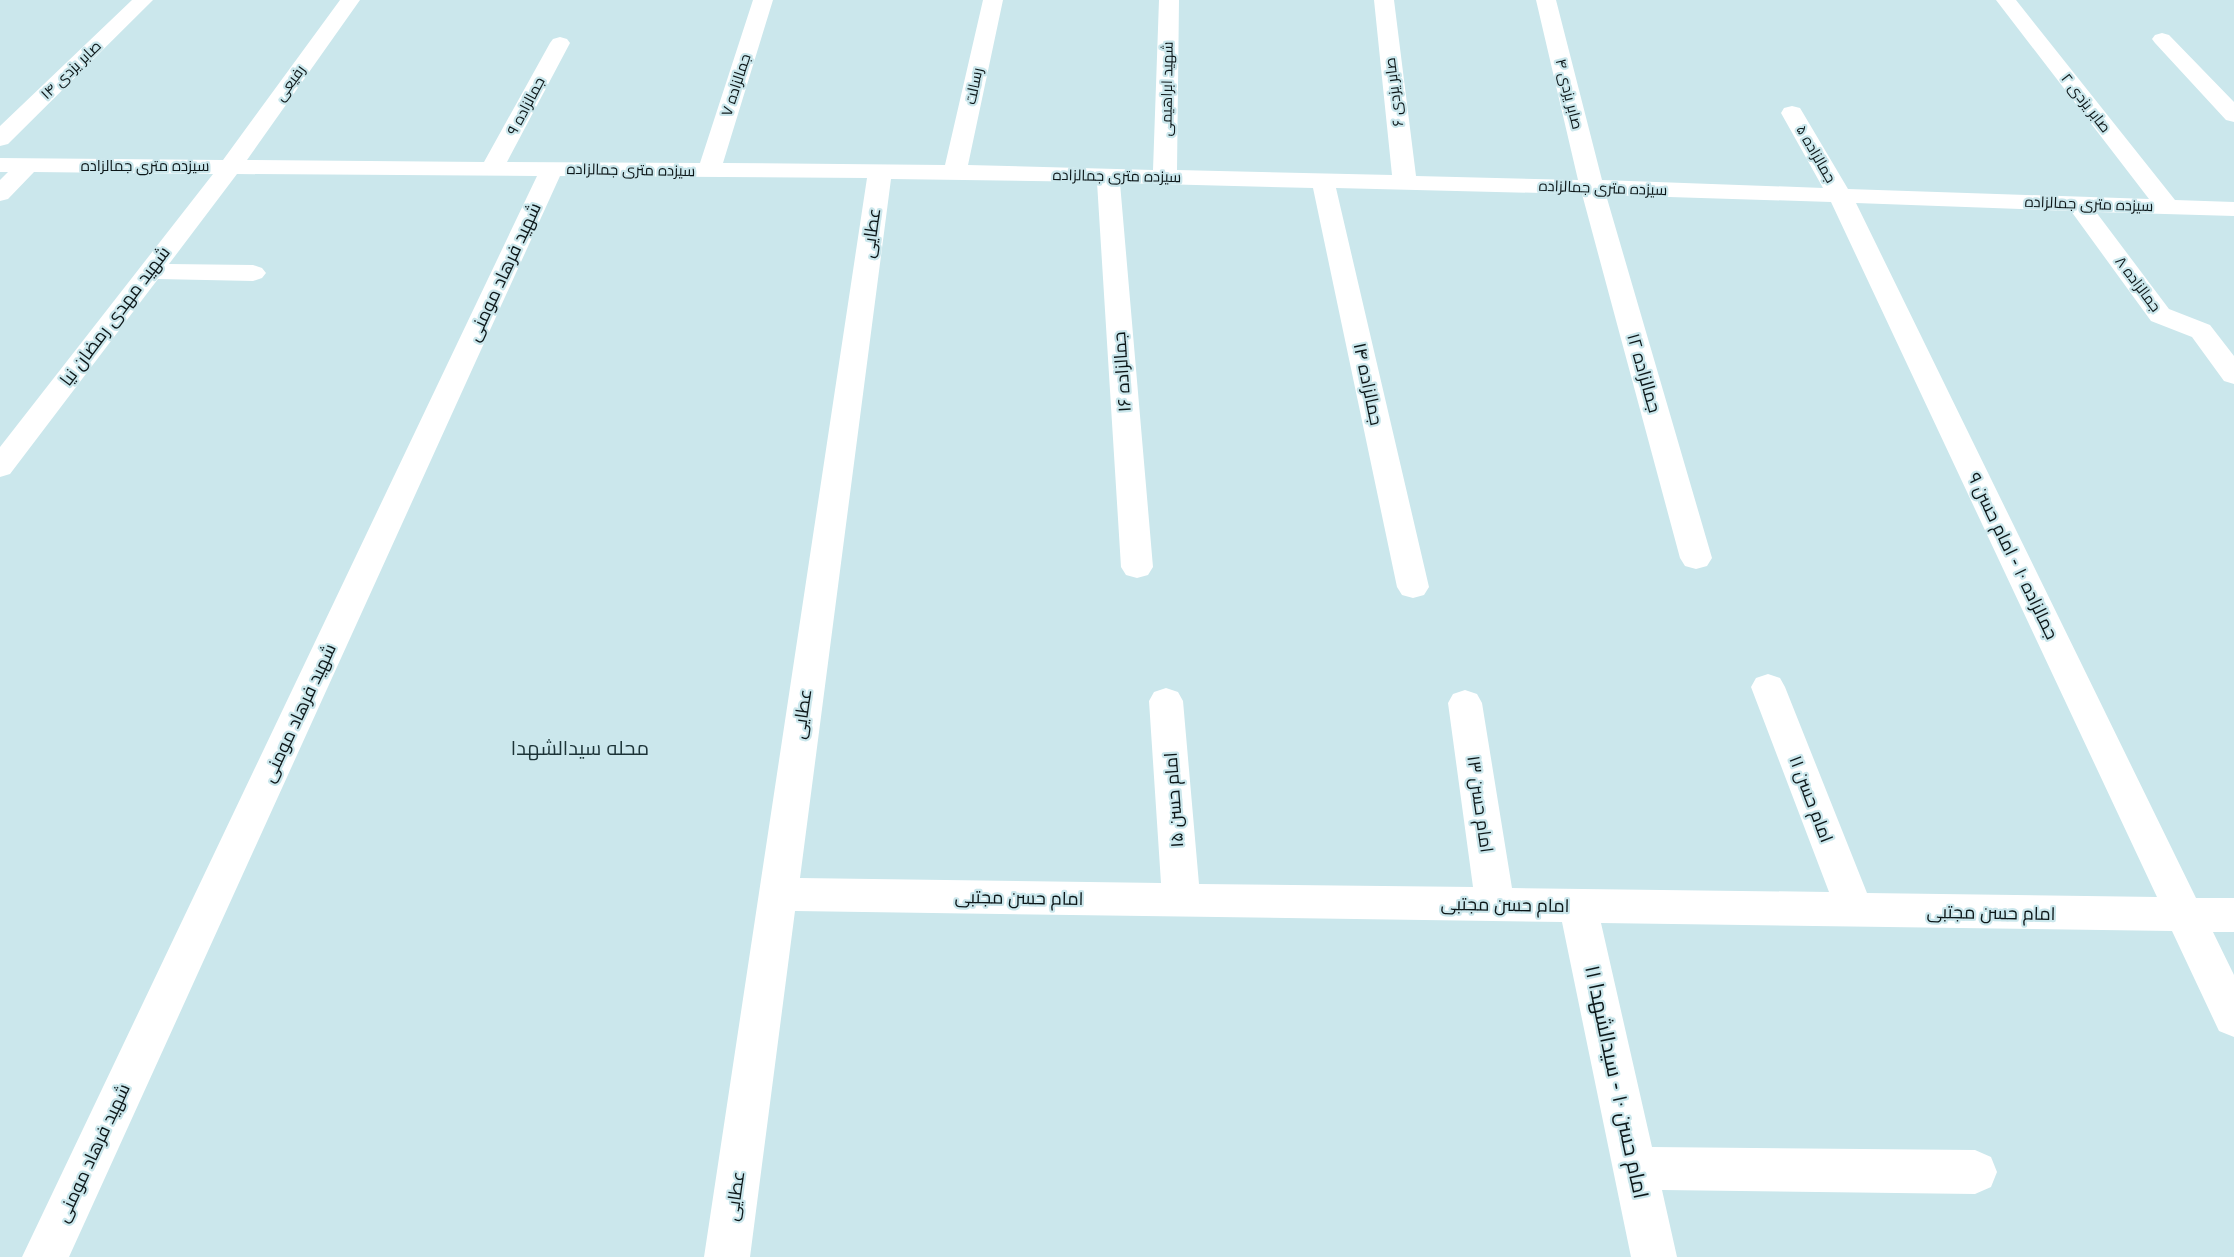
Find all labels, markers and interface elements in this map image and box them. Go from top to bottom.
street label: صابر یزدی ۱۴ [37,37,106,104]
street label: شهید ابراهیمی [1157,41,1178,137]
street label: جمالزاده ۷ [717,51,755,119]
street label: صابر یزدی ۶ [1381,56,1408,128]
street label: صابر یزدی ۴ [1551,57,1586,131]
street label: رفیعی [271,61,310,105]
street label: رسالت [961,66,987,106]
street label: صابر یزدی ۲ [2057,70,2115,137]
street label: جمالزاده ۹ [503,74,549,138]
street label: جمالزاده ۵ [1792,122,1840,186]
street label: سیزده متری جمالزاده [81,157,209,176]
street label: سیزده متری جمالزاده [567,160,695,181]
street label: سیزده متری جمالزاده [1053,166,1181,187]
street label: سیزده متری جمالزاده [1538,177,1668,200]
street label: سیزده متری جمالزاده [2024,193,2154,216]
street label: شهید فرهاد مومنی [462,199,546,345]
street label: عطایی [857,207,885,259]
street label: شهید مهدی رمضان نیا [55,242,175,390]
street label: جمالزاده ۸ [2111,253,2165,315]
street label: جمالزاده ۱۶ [1108,331,1136,413]
street label: جمالزاده ۱۲ [1622,331,1666,415]
street label: جمالزاده ۱۴ [1349,341,1387,427]
street label: جمالزاده ۱۰ - امام حسن ۹ [1962,469,2063,643]
street label: شهید فرهاد مومنی [257,640,341,786]
street label: عطایی [788,688,816,740]
district label: محله سیدالشهدا [511,737,649,761]
street label: امام حسن ۱۵ [1160,752,1189,848]
street label: امام حسن ۱۱ [1783,752,1838,846]
street label: امام حسن ۱۳ [1461,754,1498,854]
street label: امام حسن مجتبی [954,886,1084,911]
street label: امام حسن مجتبی [1440,893,1570,918]
street label: امام حسن مجتبی [1926,901,2056,926]
street label: امام حسن ۱۰ - سیدالشهدا ۱۱ [1578,963,1653,1201]
street label: شهید فرهاد مومنی [51,1080,135,1226]
street label: عطایی [721,1170,749,1222]

